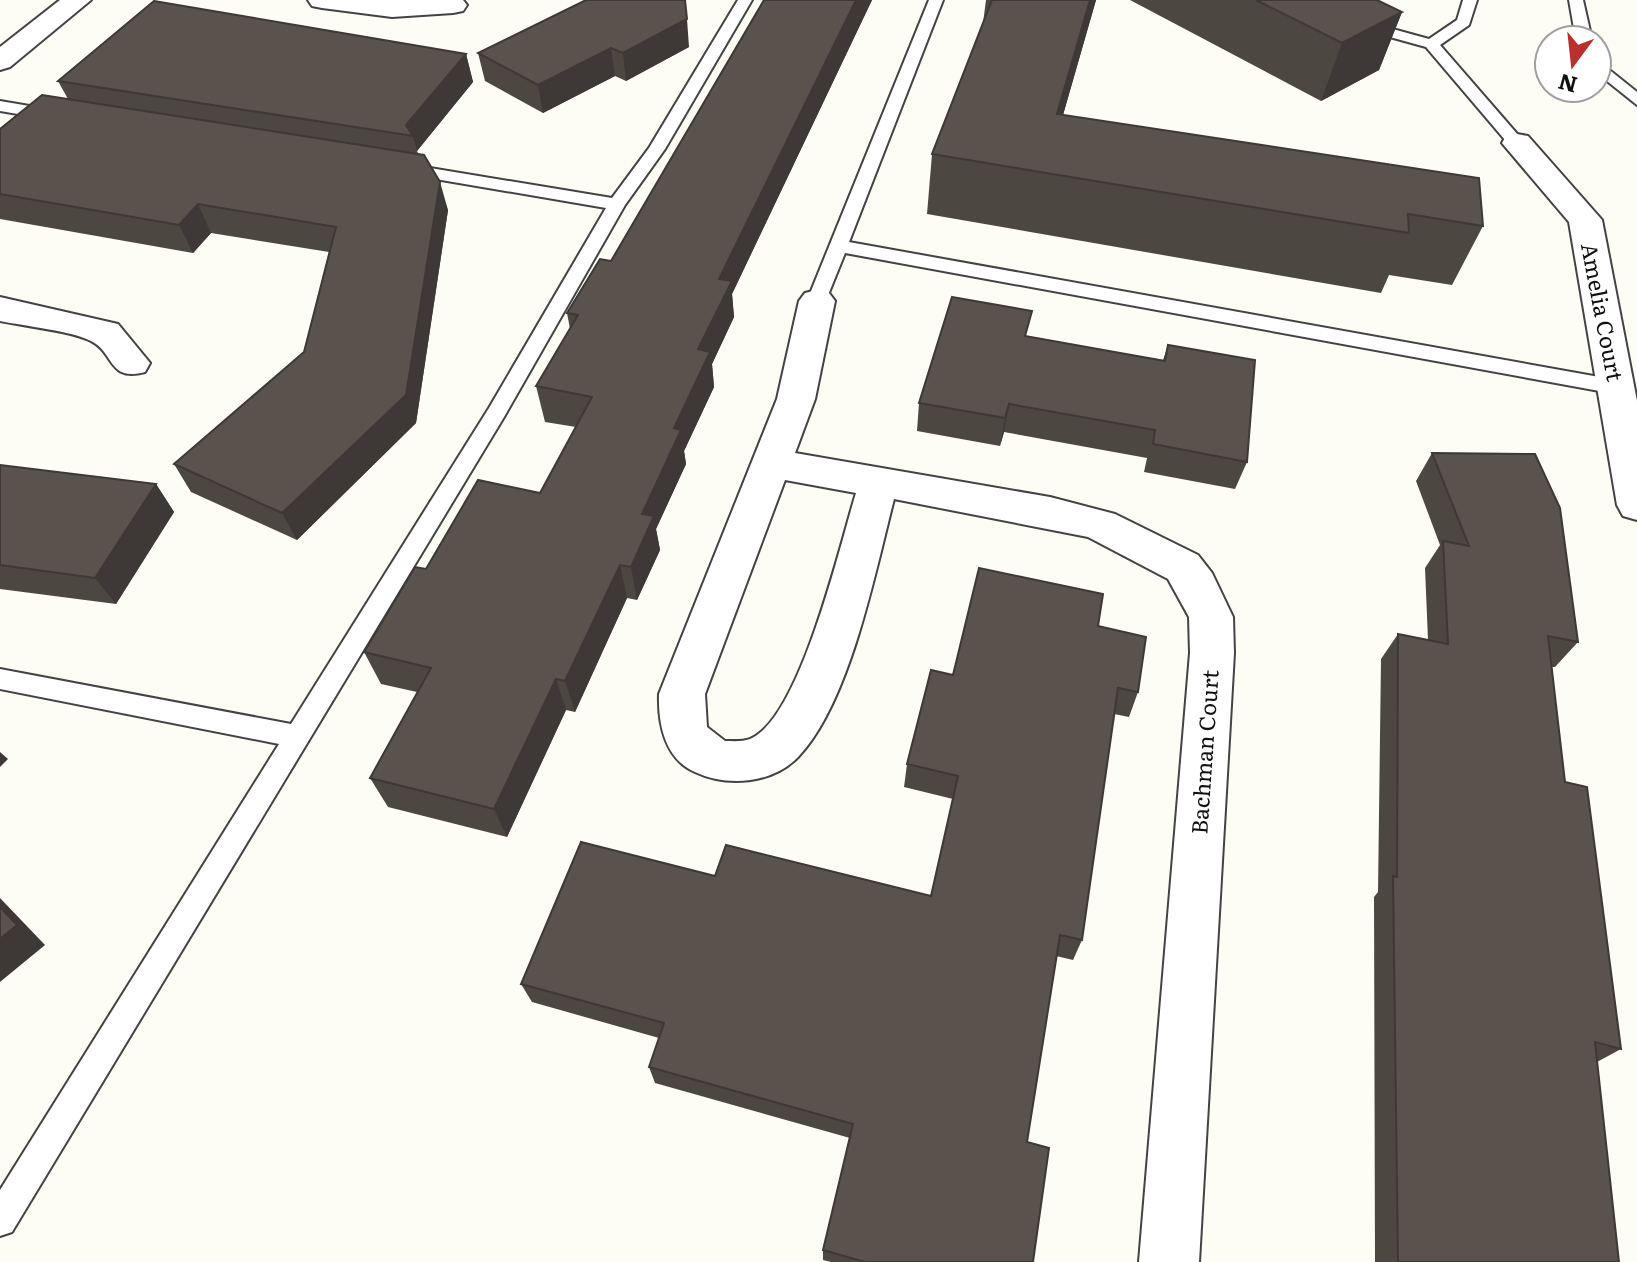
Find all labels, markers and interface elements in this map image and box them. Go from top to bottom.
north arrow [1533,24,1613,104]
text: N [1554,66,1581,103]
street label: Amelia Court [1574,240,1633,384]
street label: Bachman Court [1181,668,1226,835]

